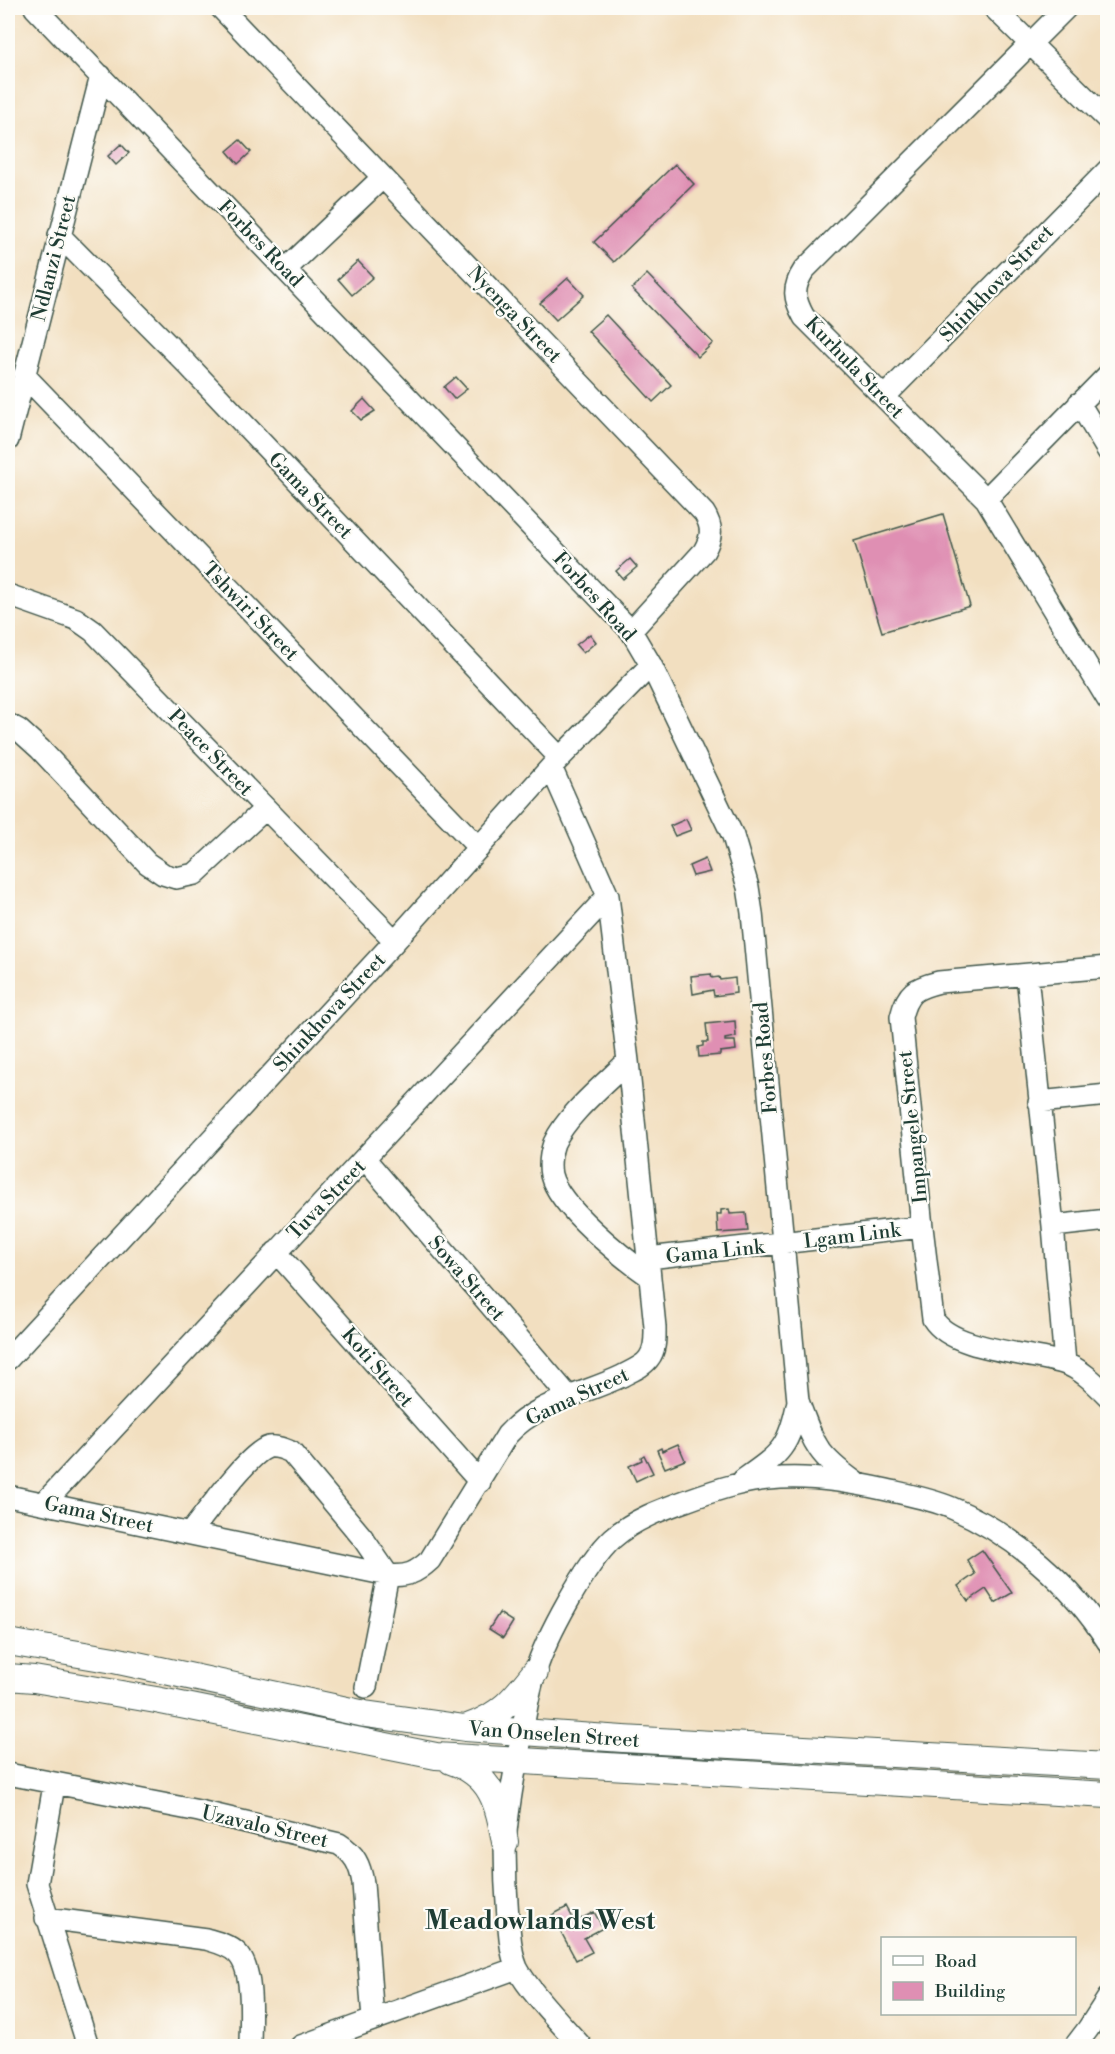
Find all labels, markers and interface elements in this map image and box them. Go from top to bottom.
street label: Ndlanzi Street [27,193,82,324]
street label: Forbes Road [212,195,308,294]
street label: Shinkhova Street [935,220,1059,348]
street label: Nyenga Street [461,261,566,369]
street label: Kurhula Street [799,312,909,424]
street label: Gama Street [262,447,357,545]
street label: Forbes Road [547,547,641,648]
street label: Tshwiri Street [196,557,303,667]
street label: Peace Street [162,704,258,802]
street label: Shinkhova Street [269,948,392,1078]
street label: Forbes Road [749,1000,784,1115]
street label: Impangele Street [893,1049,934,1204]
street label: Tuva Street [283,1155,372,1246]
street label: Lgam Link [802,1218,904,1255]
street label: Sowa Street [422,1231,510,1327]
street label: Gama Link [665,1235,767,1270]
street label: Koti Street [335,1323,418,1413]
street label: Gama Street [522,1363,633,1432]
street label: Gama Street [42,1492,156,1539]
street label: Van Onselen Street [466,1717,640,1754]
street label: Uzavalo Street [199,1801,331,1854]
district label: Meadowlands West [425,1905,656,1937]
legend [881,1937,1076,2015]
text: Road [935,1950,978,1973]
text: Building [934,1980,1006,2003]

